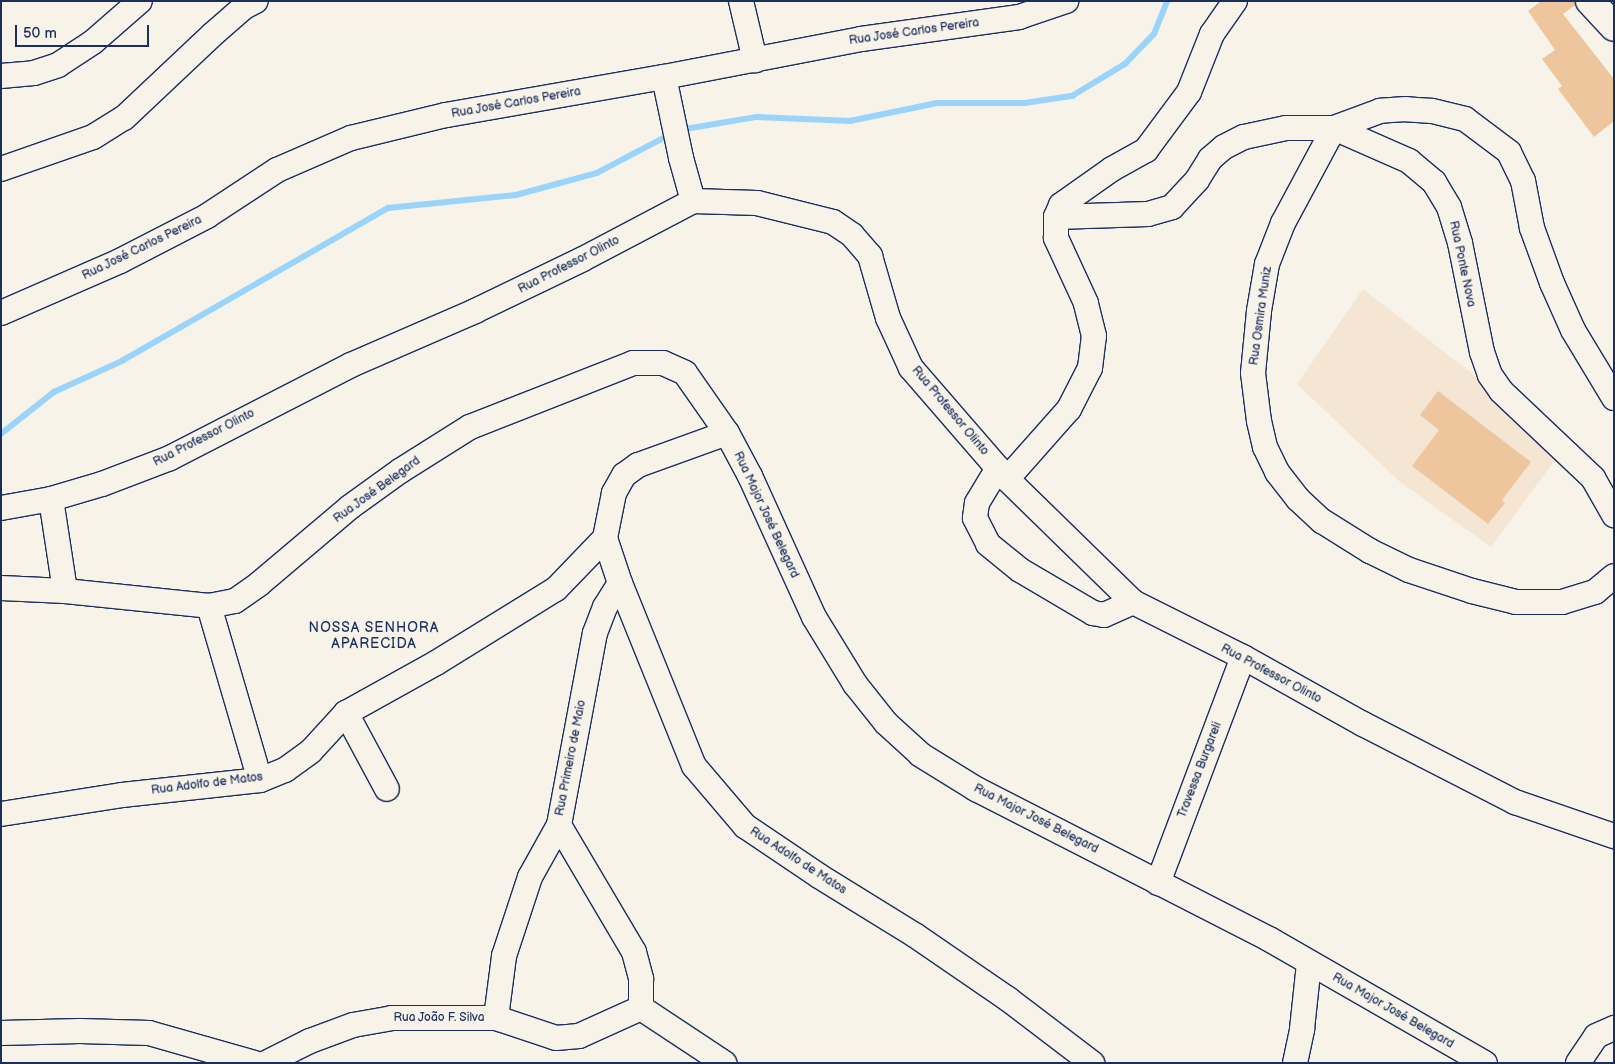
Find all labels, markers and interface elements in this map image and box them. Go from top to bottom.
scale bar [18,15,151,47]
street label: Rua José Carlos Pereira [848,16,980,48]
text: 50 m [23,24,57,43]
street label: Rua José Carlos Pereira [450,84,582,122]
street label: Rua José Carlos Pereira [80,213,204,283]
street label: Rua Ponte Nova [1446,220,1478,308]
street label: Rua Professor Olinto [516,233,622,297]
street label: Rua Osmira Muniz [1247,266,1275,366]
street label: Rua Professor Olinto [909,364,991,458]
street label: Rua Professor Olinto [151,406,257,470]
street label: Rua Major José Belegard [730,449,802,581]
street label: Rua José Belegard [331,454,423,526]
district label: NOSSA SENHORA APARECIDA [307,620,441,652]
street label: Rua Professor Olinto [1218,641,1324,707]
street label: Rua Primeiro de Maio [553,699,589,817]
street label: Travessa Burgareli [1175,720,1225,820]
street label: Rua Adolfo de Matos [150,770,264,798]
street label: Rua Major José Belegard [971,781,1101,857]
street label: Rua Adolfo de Matos [747,824,849,898]
street label: Rua Major José Belegard [1329,970,1457,1052]
street label: Rua João F. Silva [393,1011,485,1025]

